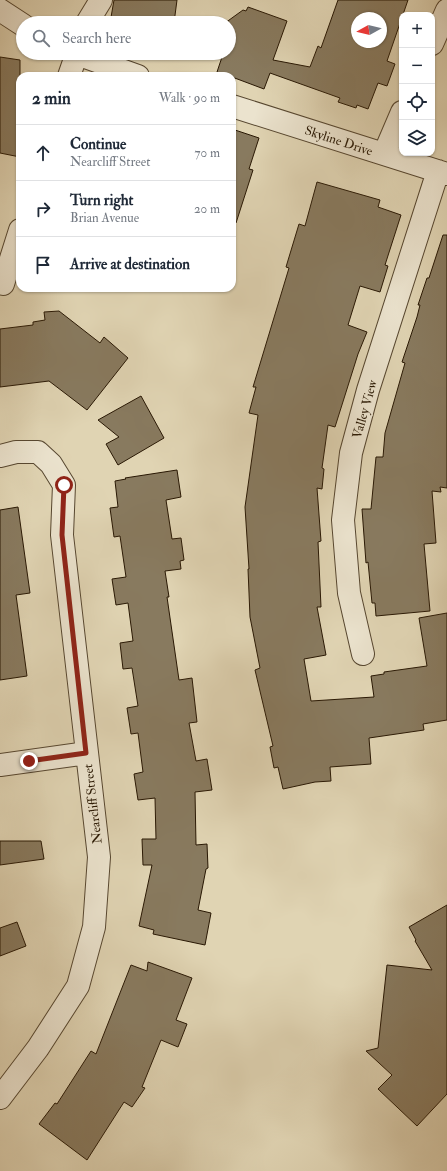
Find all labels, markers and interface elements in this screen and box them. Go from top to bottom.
north arrow [351,12,387,48]
map controls [399,12,435,156]
button: + [399,12,435,48]
search box [16,16,236,60]
icon: search [30,27,52,49]
text: Search here [62,29,131,48]
button: − [399,48,435,84]
button: locate [399,84,435,120]
text: 2 min [32,88,71,109]
text: Walk · 90 m [159,90,220,106]
button: layers [399,120,435,156]
street label: Skyline Drive [302,122,375,161]
text: Continue [70,135,126,154]
icon: ahead [32,142,54,164]
text: 70 m [195,145,220,161]
text: Nearcliff Street [70,154,150,170]
text: Turn right [70,191,133,210]
icon: right [32,198,54,220]
text: 20 m [194,201,220,217]
text: Brian Avenue [70,210,139,226]
icon: arrive [32,254,54,276]
text: Arrive at destination [70,255,190,274]
street label: Valley View [349,377,382,441]
route start [55,476,73,494]
route end [20,752,38,770]
street label: Nearcliff Street [80,763,106,845]

